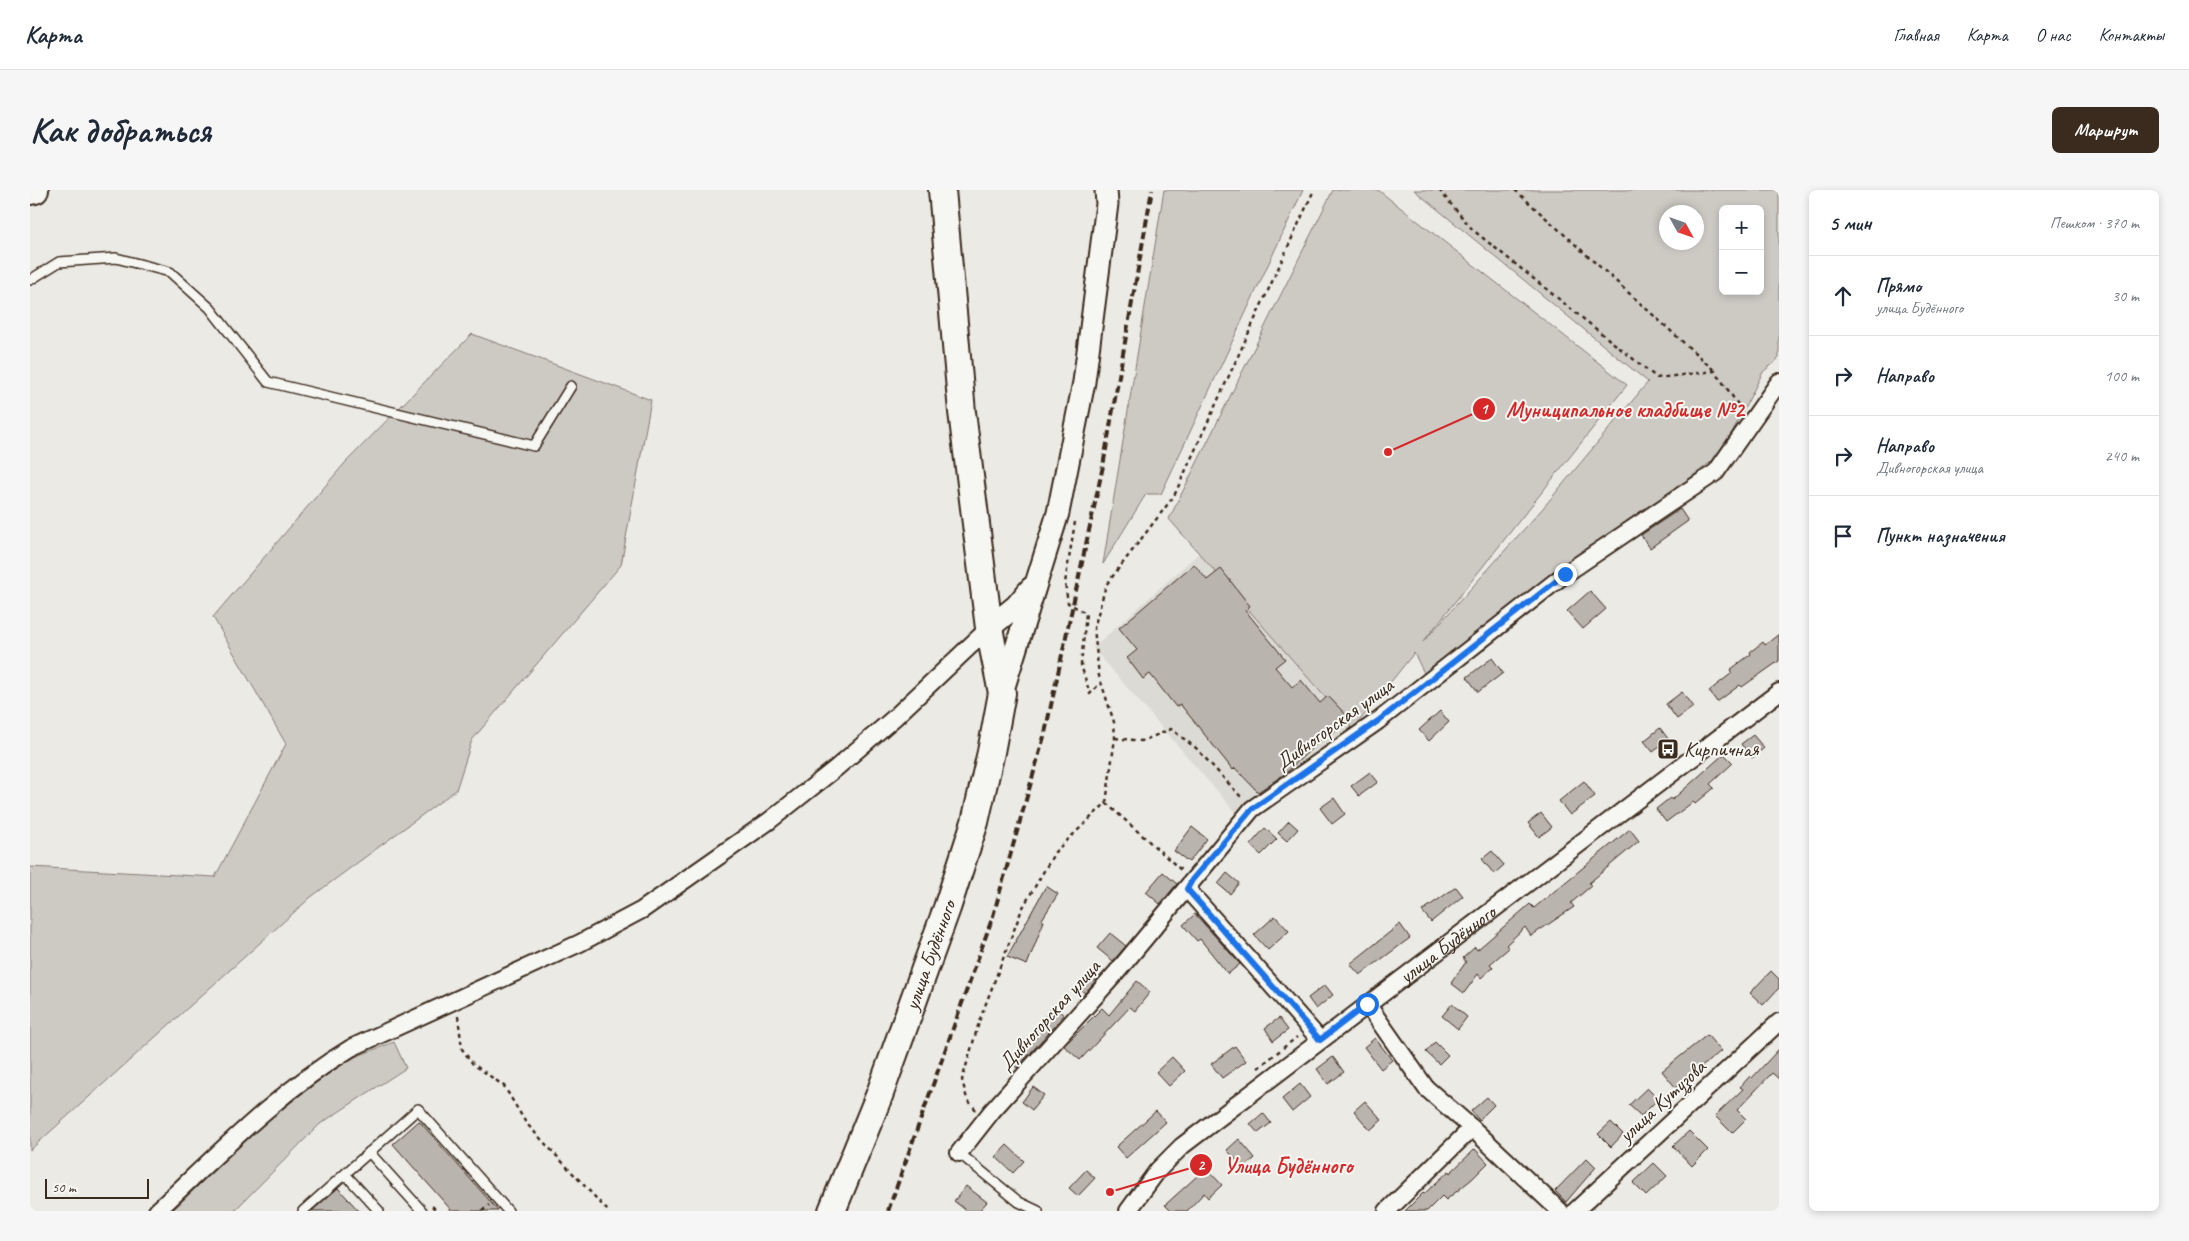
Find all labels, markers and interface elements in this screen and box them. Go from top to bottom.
text: Карта [25,20,82,50]
text: Главная [1894,24,1939,46]
text: Карта [1967,24,2008,46]
text: О нас [2036,24,2071,46]
text: Контакты [2099,24,2164,46]
button: Маршрут [2052,107,2159,153]
text: Как добраться [30,108,211,153]
north arrow [1659,205,1704,250]
map controls [1719,205,1764,295]
button: + [1719,205,1764,250]
text: 5 мин [1829,210,1871,236]
text: Пешком · 370 m [2050,213,2139,233]
button: − [1719,250,1764,295]
text: Прямо [1876,274,1921,298]
icon: ahead [1829,282,1857,310]
text: 30 m [2112,286,2139,306]
text: улица Будённого [1876,298,1963,318]
icon: right [1829,362,1857,390]
text: Направо [1876,364,1934,388]
text: 100 m [2105,366,2139,386]
callout: Муниципальное кладбище №2 [1471,391,1754,428]
text: Муниципальное кладбище №2 [1506,396,1746,424]
text: 1 [1481,400,1490,419]
text: Направо [1876,434,1934,458]
icon: right [1829,442,1857,470]
text: 240 m [2105,446,2139,466]
text: Дивногорская улица [1876,458,1983,478]
icon: arrive [1829,522,1857,550]
text: Пункт назначения [1876,524,2005,548]
route end [1554,563,1577,586]
street label: Дивногорская улица [1270,671,1400,776]
place label: Кирпичная [1684,736,1760,762]
bus stop icon: Кирпичная [1656,737,1680,761]
street label: улица Будённого [898,895,962,1015]
street label: улица Будённого [1392,898,1503,990]
street label: Дивногорская улица [992,953,1107,1076]
route start [1356,993,1379,1016]
street label: улица Кутузова [1612,1053,1713,1150]
callout: Улица Будённого [1189,1147,1363,1184]
text: Улица Будённого [1223,1152,1355,1180]
text: 2 [1198,1156,1206,1175]
scale bar [45,1176,149,1199]
text: 50 m [52,1179,76,1196]

